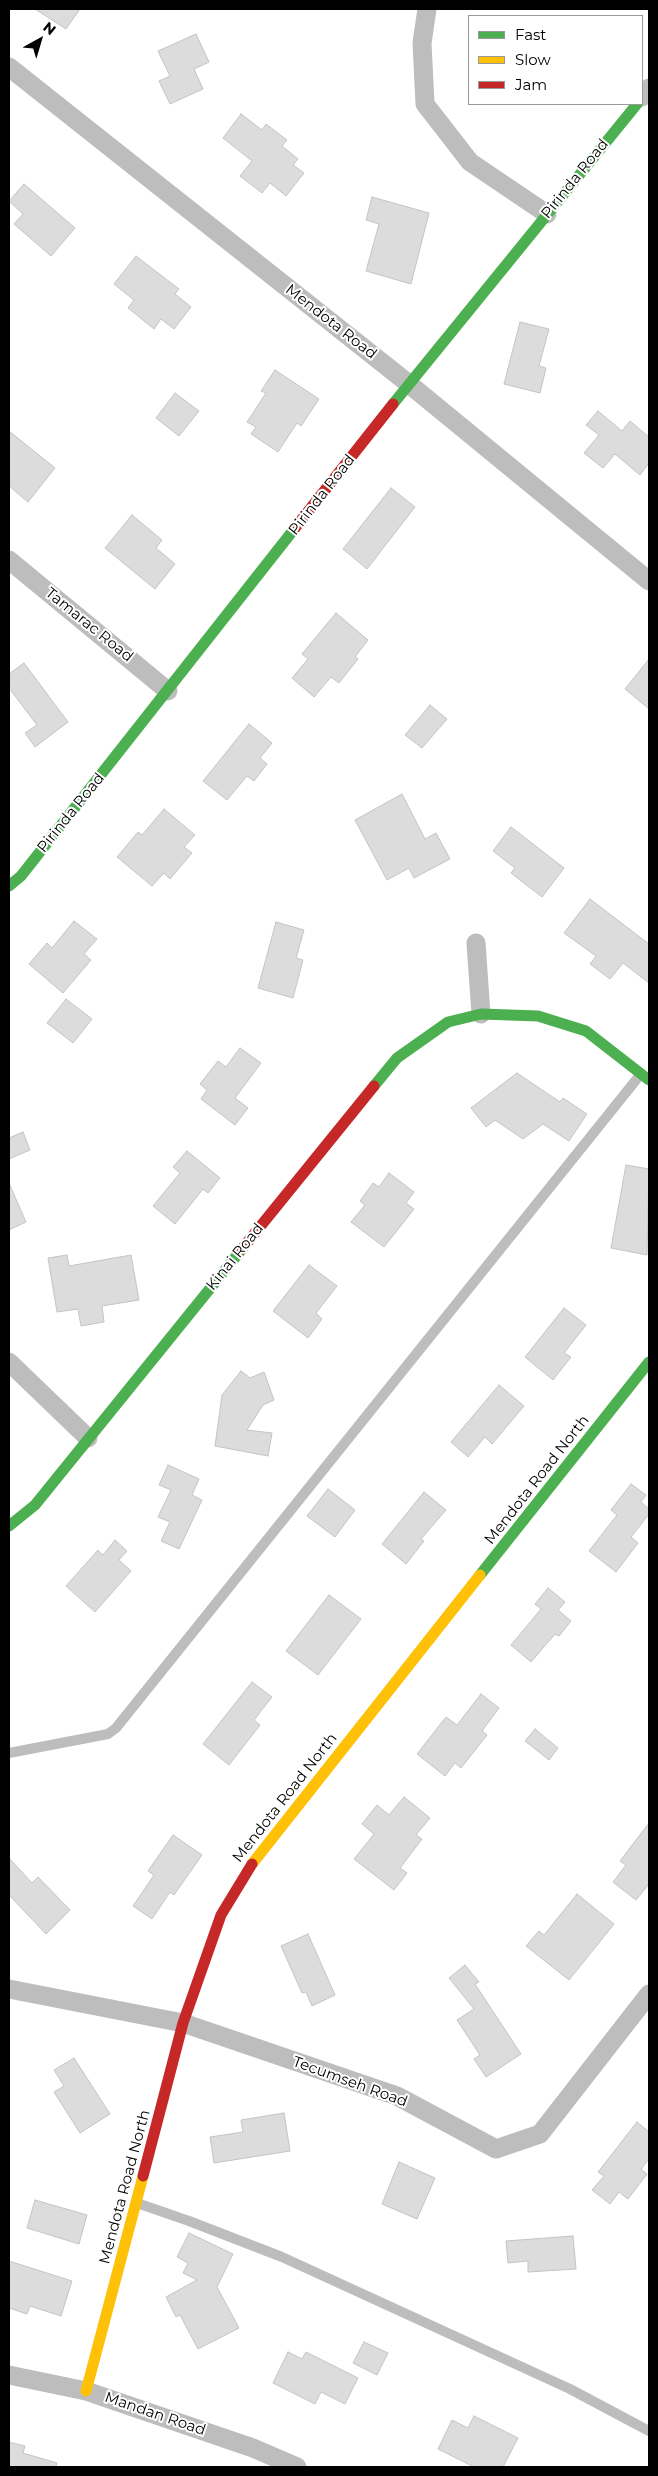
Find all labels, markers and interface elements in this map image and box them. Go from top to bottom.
north arrow [15,15,65,65]
legend [468,15,643,105]
text: N [39,18,59,39]
text: Fast [515,25,546,44]
text: Slow [515,50,551,69]
text: Jam [515,75,547,94]
street label: Pirinda Road [537,136,613,222]
street label: Mendota Road [282,281,380,363]
street label: Pirinda Road [285,451,359,539]
street label: Tamarac Road [42,584,136,666]
street label: Pirinda Road [33,770,109,856]
street label: Kinai Road [203,1220,267,1294]
street label: Mendota Road North [481,1412,593,1548]
street label: Mendota Road North [229,1730,341,1866]
street label: Tecumseh Road [290,2053,410,2111]
street label: Mendota Road North [96,2108,154,2266]
street label: Mandan Road [102,2388,208,2440]

